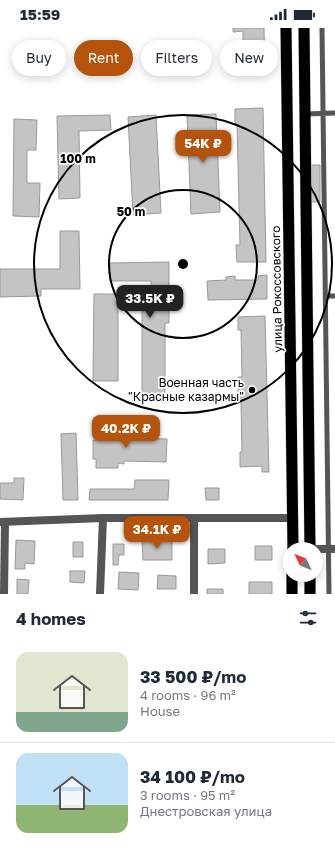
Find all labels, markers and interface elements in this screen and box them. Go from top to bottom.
text: 15:59 [20,5,60,23]
chip: Buy [12,40,66,76]
chip: Rent [74,40,133,76]
chip: Filters [141,40,212,76]
chip: New [220,40,278,76]
pin: 54K ₽ [175,130,231,164]
text: 54K ₽ [184,135,222,151]
text: 100 m [60,151,96,166]
text: 50 m [117,204,145,219]
street label: улица Рокоссовского [268,225,285,353]
centre of rings [176,257,190,271]
pin: 33.5K ₽ [113,285,187,319]
text: 33.5K ₽ [125,290,175,306]
place label: Военная часть "Красные казармы" [128,375,244,404]
marker: Военная часть "Красные казармы" [247,385,257,395]
pin: 40.2K ₽ [89,415,163,449]
text: 40.2K ₽ [101,420,151,436]
pin: 34.1K ₽ [120,516,194,550]
text: 34.1K ₽ [133,521,181,537]
north arrow [283,542,323,582]
map controls [283,542,323,582]
icon: filters [297,607,319,629]
text: 4 homes [16,608,86,629]
text: 33 500 ₽/mo [140,666,246,687]
icon: home [48,668,96,716]
text: 4 rooms · 96 m² [140,687,236,703]
text: House [140,703,180,719]
text: 34 100 ₽/mo [140,766,245,787]
icon: home [48,769,96,817]
text: 3 rooms · 95 m² [140,787,235,803]
text: Днестровская улица [140,803,272,819]

